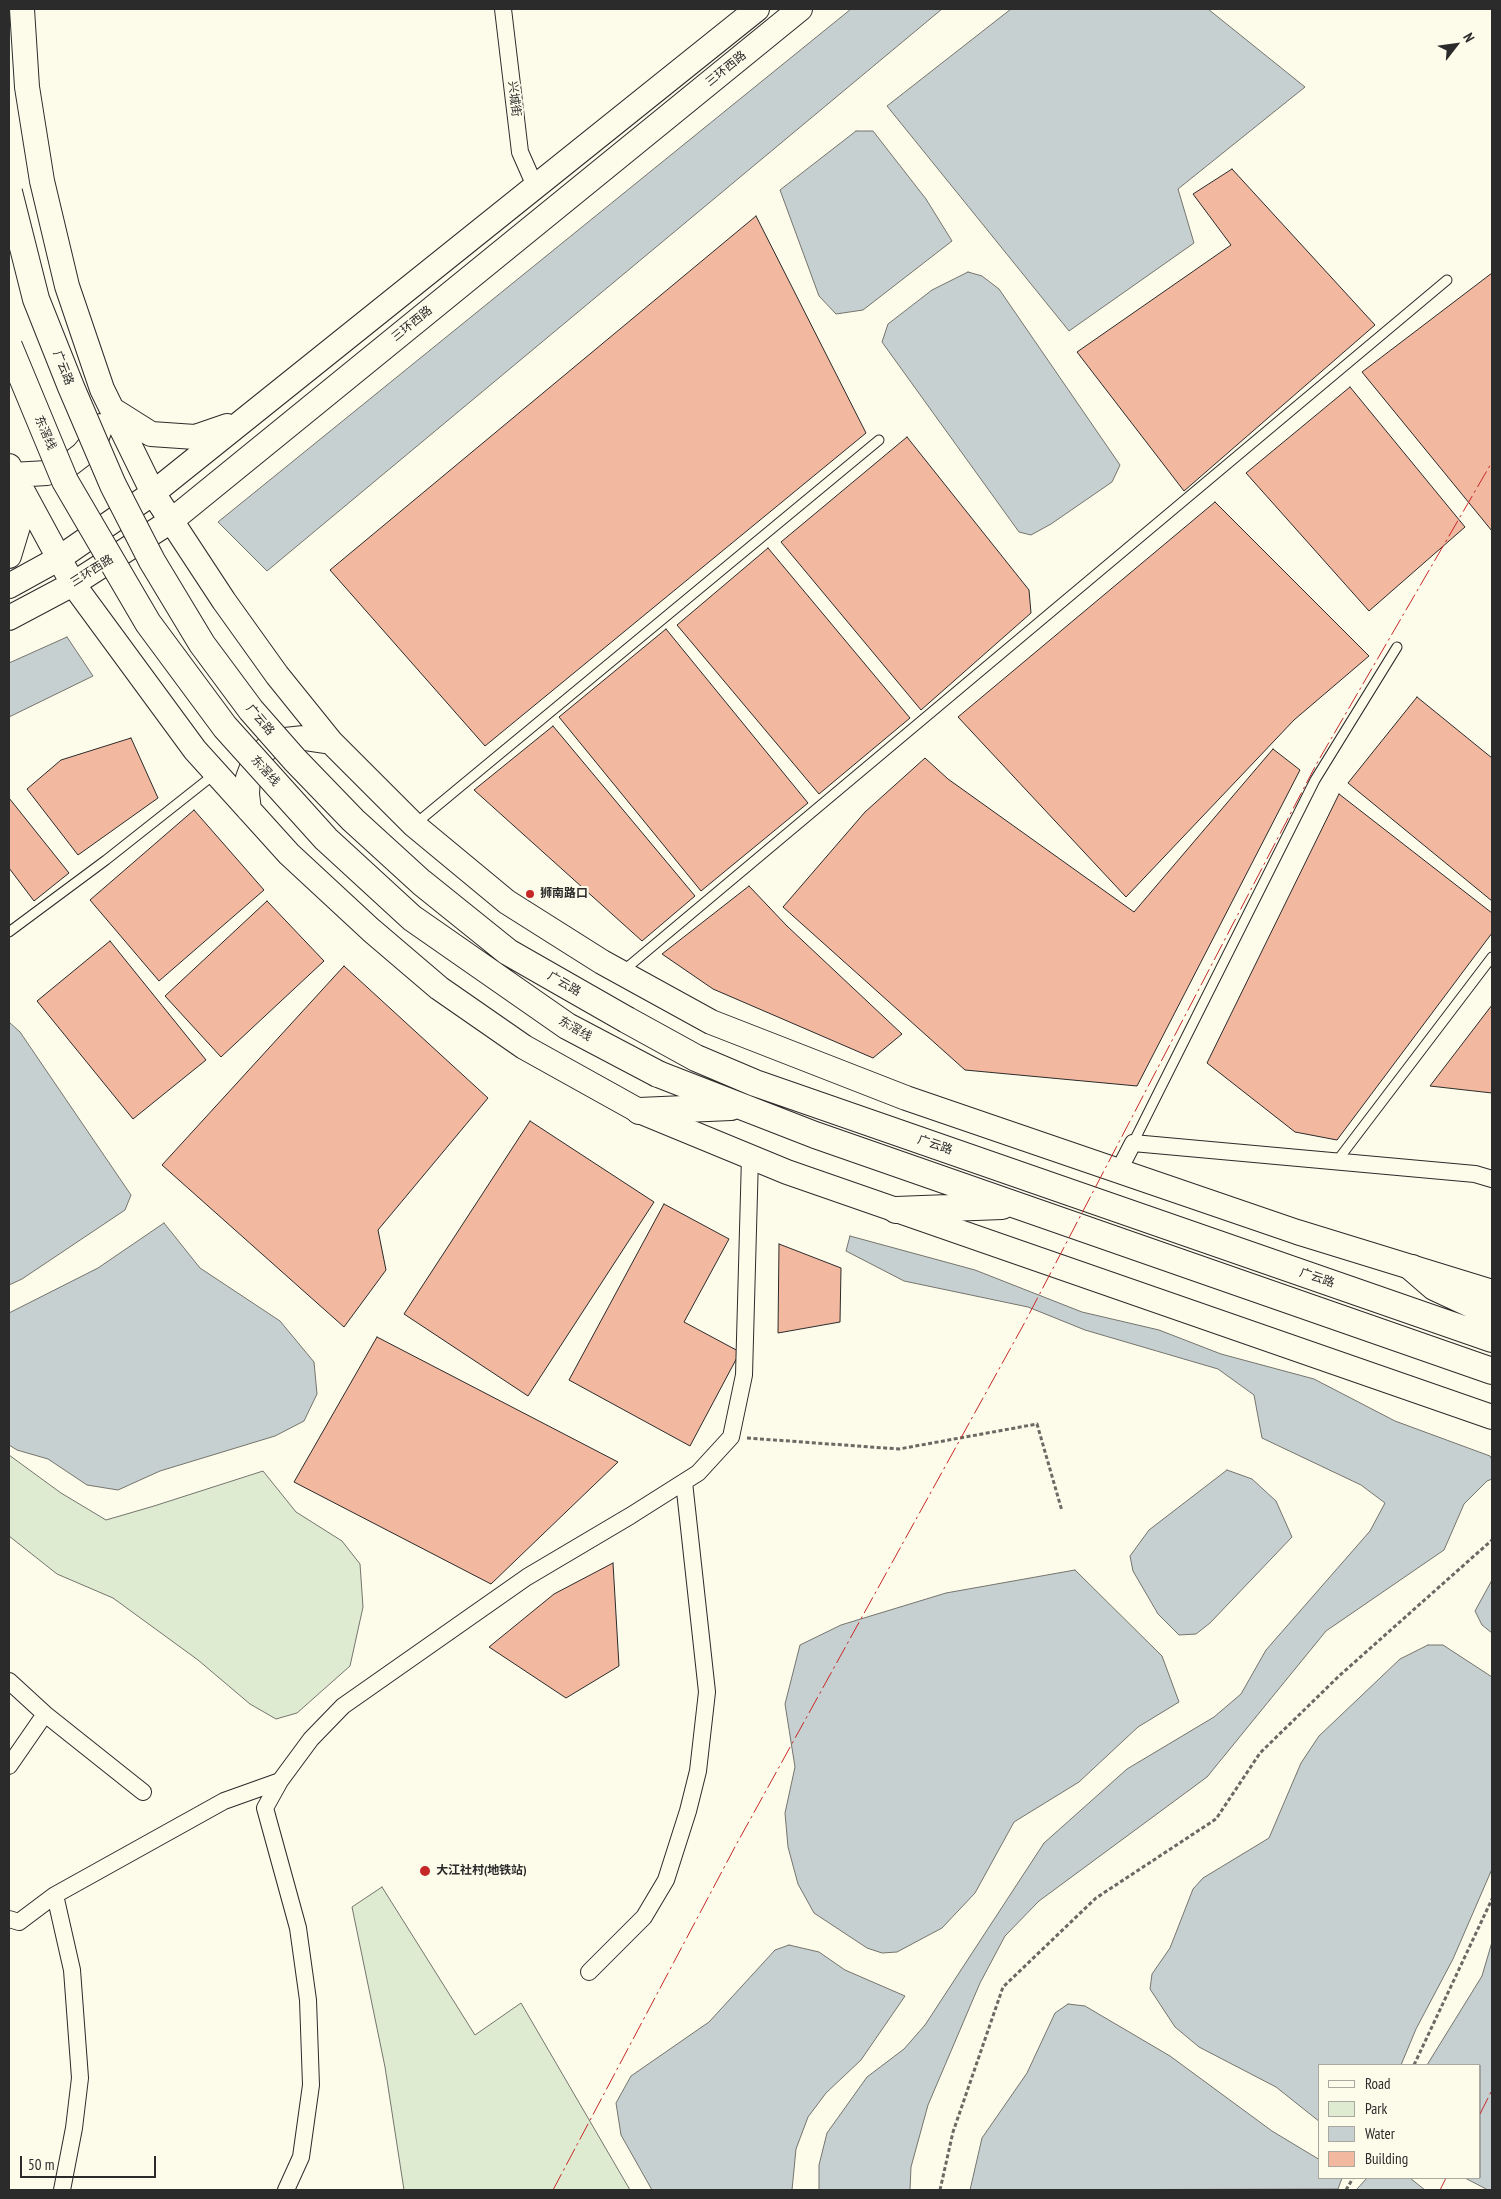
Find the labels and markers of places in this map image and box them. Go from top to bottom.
place label: 狮南路口 [540,887,588,901]
marker: 狮南路口 [524,888,536,900]
marker: 大江社村(地铁站) [418,1864,432,1878]
place label: 大江社村(地铁站) [436,1864,527,1878]

